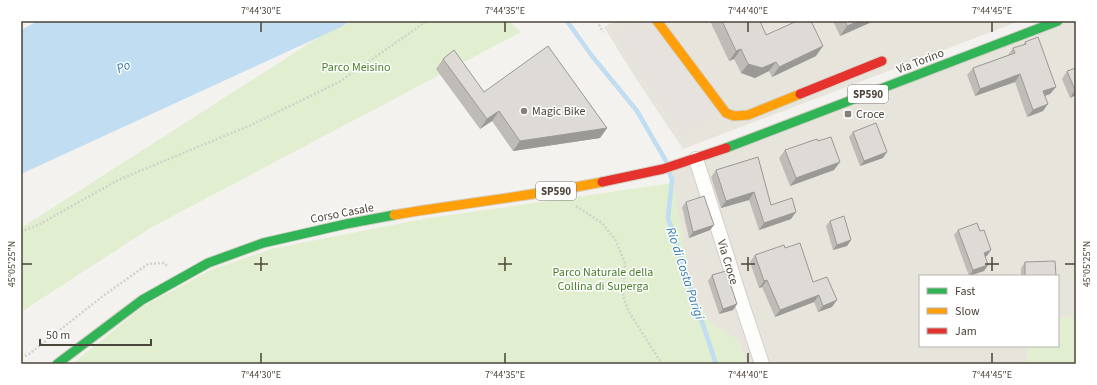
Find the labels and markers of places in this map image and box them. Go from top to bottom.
place label: Magic Bike [532,103,585,120]
marker: Magic Bike [519,106,529,116]
place label: Croce [856,106,885,123]
marker: Croce [843,109,853,119]

